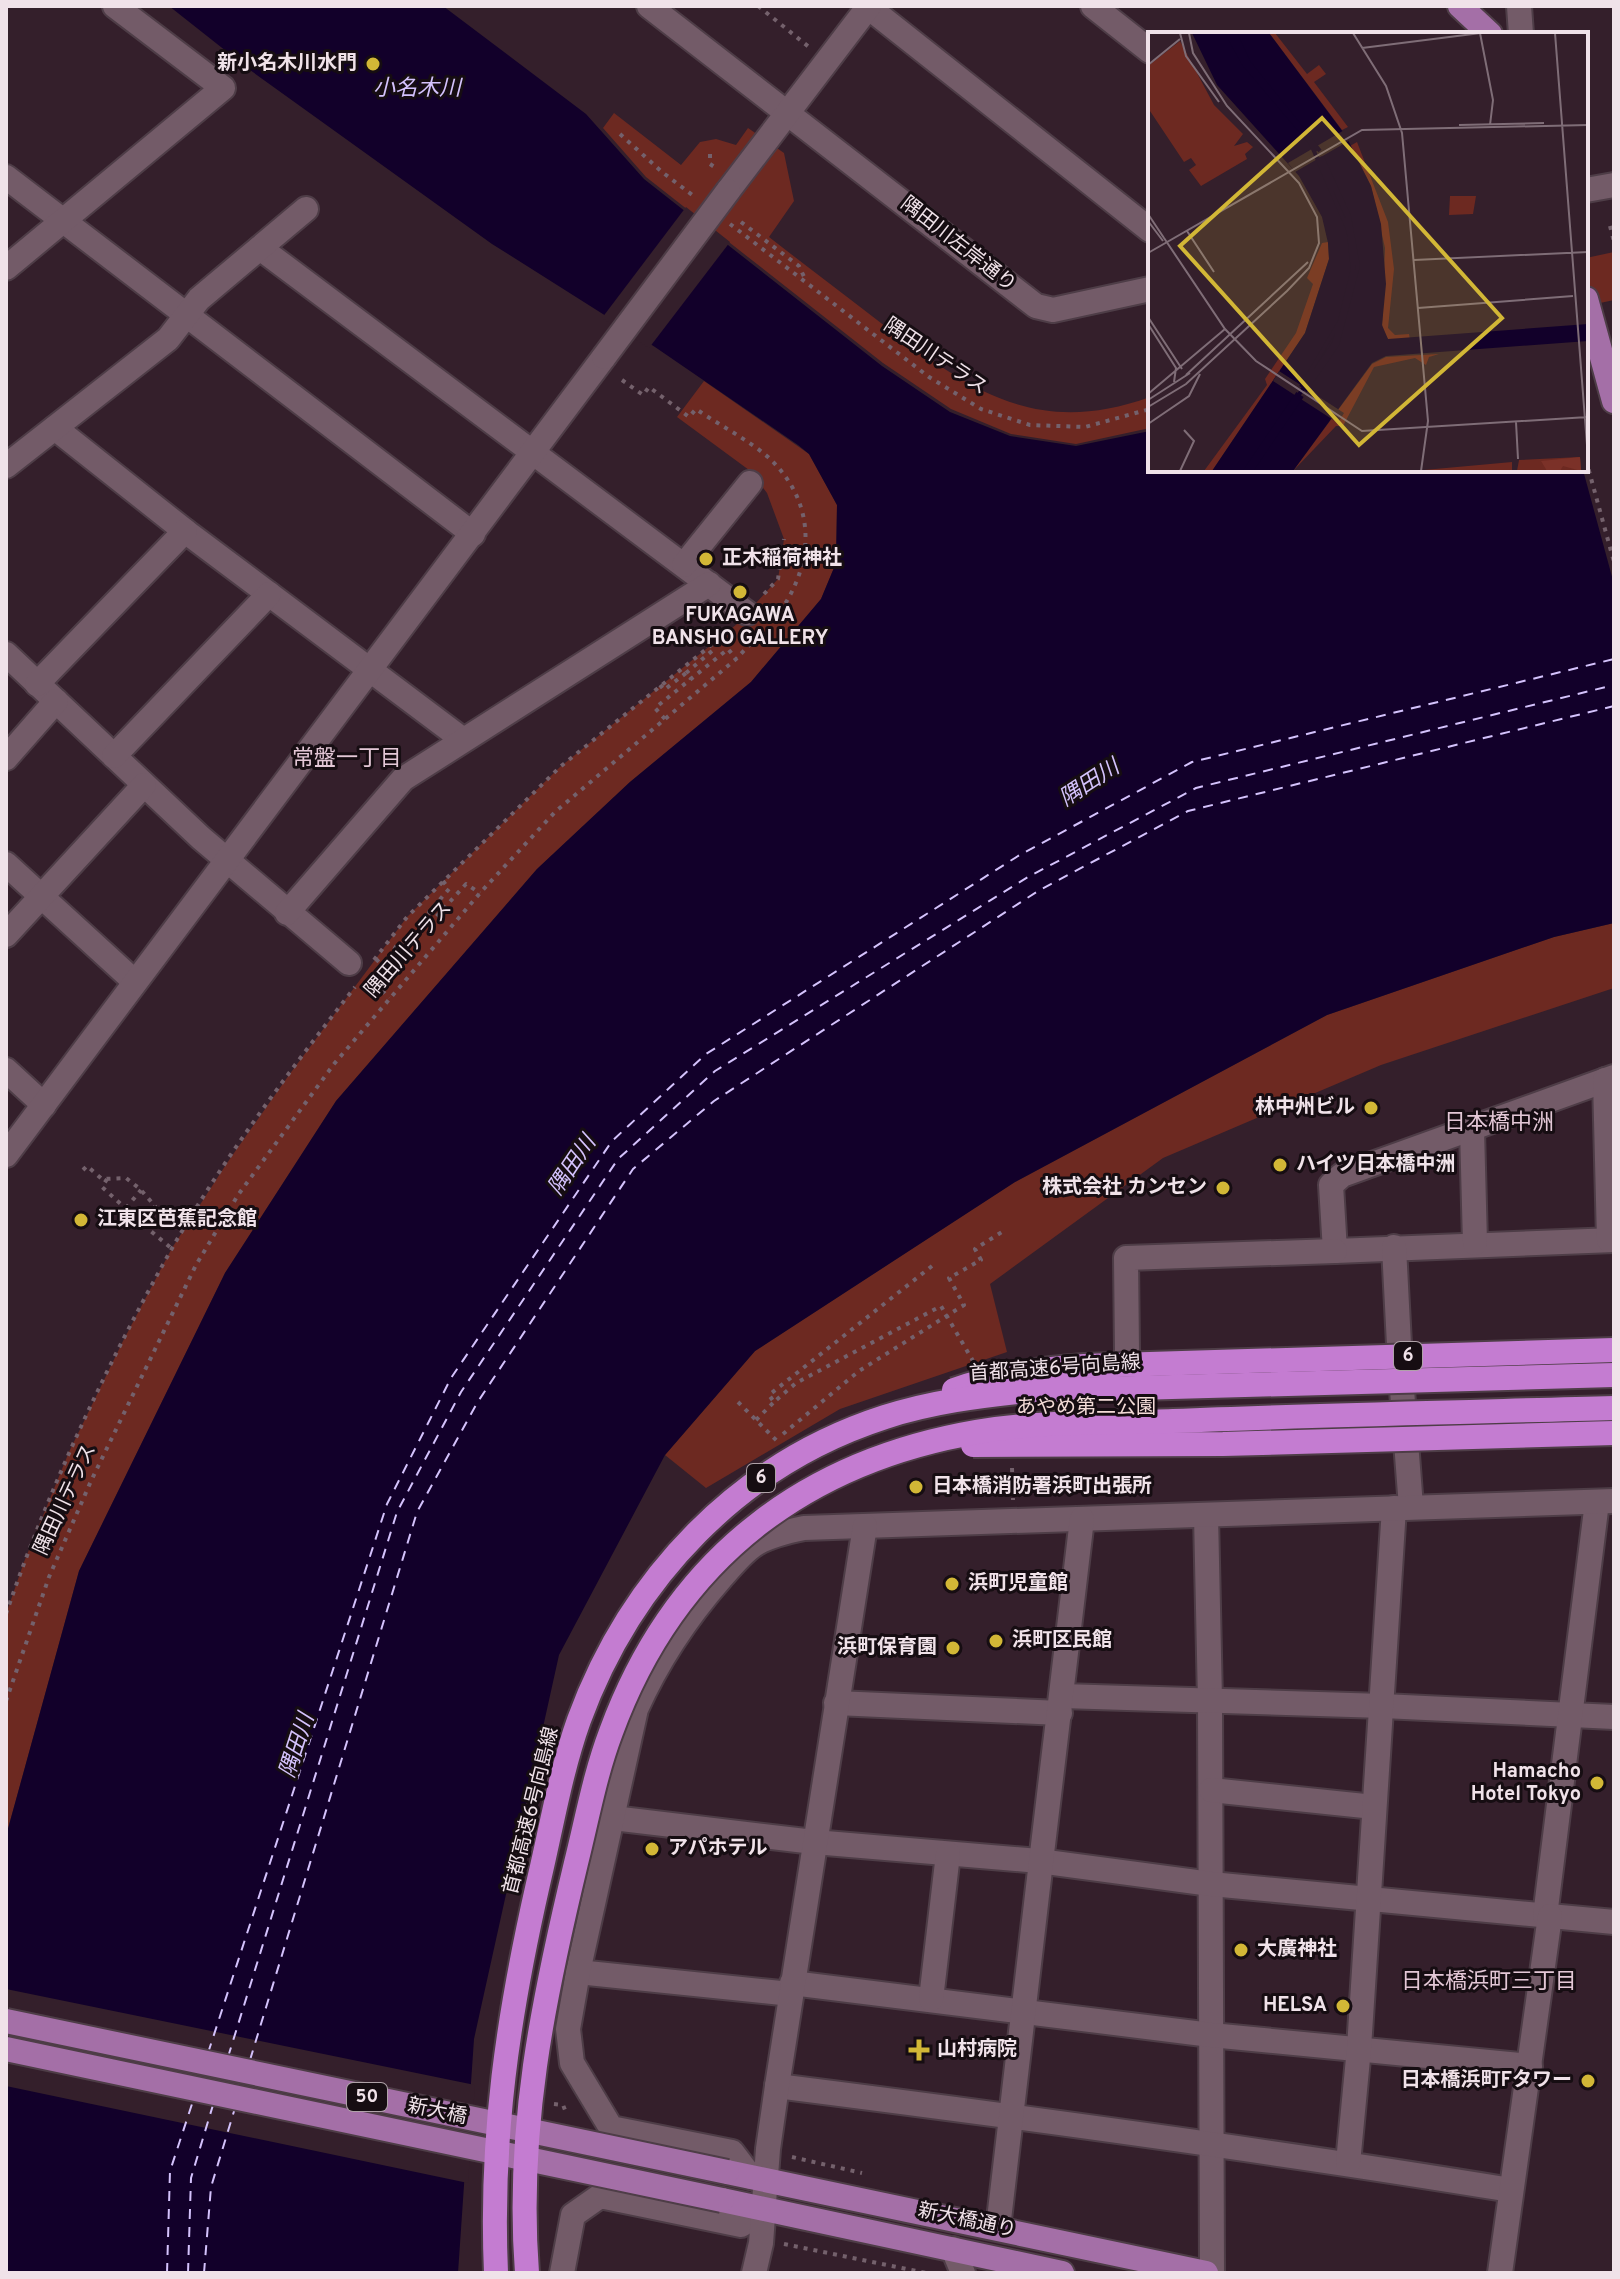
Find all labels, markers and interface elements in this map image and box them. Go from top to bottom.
inset map [1148,32,1588,472]
place label: 新小名木川水門 [217,51,357,77]
marker: 新小名木川水門 [364,55,382,73]
water label: 小名木川 [373,76,463,103]
street label: 隅田川左岸通り [895,192,1021,298]
street label: 隅田川テラス [878,313,992,401]
place label: 正木稲荷神社 [722,546,842,572]
marker: 正木稲荷神社 [697,550,715,568]
marker: FUKAGAWA BANSHO GALLERY [731,583,749,601]
place label: FUKAGAWA BANSHO GALLERY [652,603,829,652]
district label: 常盤一丁目 [292,746,402,773]
water label: 隅田川 [1055,754,1127,813]
street label: 隅田川テラス [360,896,458,1004]
place label: 林中州ビル [1255,1095,1355,1121]
marker: 林中州ビル [1362,1099,1380,1117]
district label: 日本橋中洲 [1444,1110,1554,1137]
water label: 隅田川 [543,1129,604,1201]
place label: ハイツ日本橋中洲 [1296,1152,1456,1178]
marker: ハイツ日本橋中洲 [1271,1156,1289,1174]
place label: 株式会社 カンセン [1042,1175,1207,1201]
marker: 株式会社 カンセン [1214,1179,1232,1197]
place label: 江東区芭蕉記念館 [97,1207,257,1233]
marker: 江東区芭蕉記念館 [72,1211,90,1229]
road number: 6 [1394,1342,1422,1370]
street label: 首都高速6号向島線 [968,1350,1142,1388]
park label: あやめ第二公園 [1016,1395,1156,1421]
street label: 隅田川テラス [29,1440,103,1560]
road number: 6 [747,1464,775,1492]
place label: 日本橋消防署浜町出張所 [932,1474,1152,1500]
marker: 日本橋消防署浜町出張所 [907,1478,925,1496]
place label: 浜町児童館 [968,1571,1068,1597]
marker: 浜町児童館 [943,1575,961,1593]
place label: 浜町区民館 [1012,1628,1112,1654]
marker: 浜町区民館 [987,1632,1005,1650]
place label: 浜町保育園 [837,1635,937,1661]
marker: 浜町保育園 [944,1639,962,1657]
water label: 隅田川 [275,1709,322,1782]
street label: 首都高速6号向島線 [499,1724,565,1898]
place label: Hamacho Hotel Tokyo [1471,1759,1581,1808]
marker: Hamacho Hotel Tokyo [1588,1774,1606,1792]
place label: アパホテル [668,1836,768,1862]
marker: アパホテル [643,1840,661,1858]
place label: 大廣神社 [1257,1937,1337,1963]
marker: 大廣神社 [1232,1941,1250,1959]
district label: 日本橋浜町三丁目 [1401,1969,1577,1996]
place label: HELSA [1263,1993,1327,2019]
marker: HELSA [1334,1997,1352,2015]
place label: 山村病院 [937,2037,1017,2063]
marker: 山村病院 [908,2039,930,2061]
place label: 日本橋浜町Fタワー [1401,2068,1572,2094]
marker: 日本橋浜町Fタワー [1579,2072,1597,2090]
road number: 50 [347,2083,387,2111]
street label: 新大橋 [405,2093,469,2131]
street label: 新大橋通り [915,2198,1019,2244]

